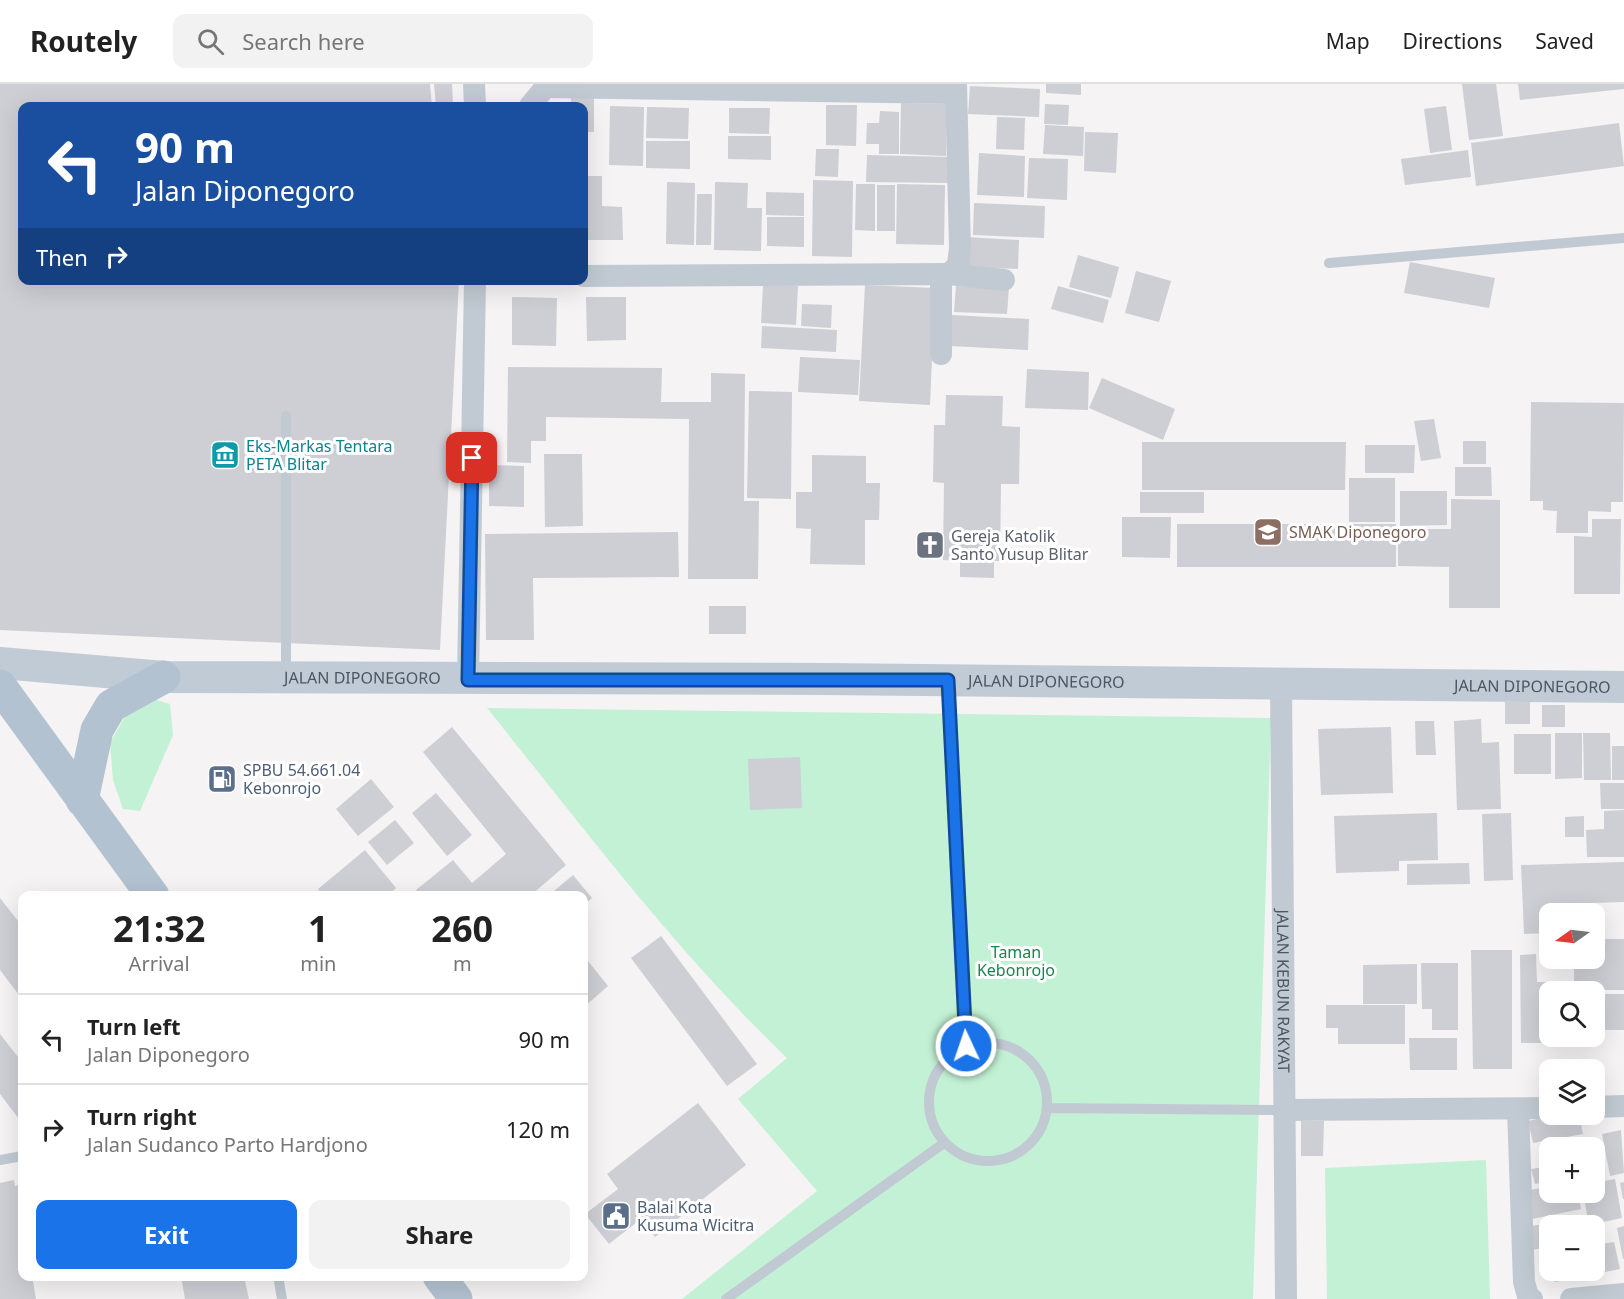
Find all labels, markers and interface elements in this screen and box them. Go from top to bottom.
search box [173,14,593,68]
text: Routely [30,22,137,60]
icon: search [194,25,227,58]
text: Search here [242,26,365,56]
text: Map [1326,27,1370,55]
text: Directions [1403,27,1502,55]
text: Saved [1535,27,1594,55]
text: 90 m [135,118,235,175]
icon: left [36,126,114,204]
text: Jalan Diponegoro [135,172,355,209]
icon: right [100,240,133,273]
text: Then [36,242,88,272]
pin [446,432,497,483]
place label: Eks-Markas Tentara PETA Blitar [246,435,392,475]
museum icon: Eks-Markas Tentara PETA Blitar [209,439,241,471]
icon: arrive [455,441,488,474]
school or university icon: SMAK Diponegoro [1252,516,1284,548]
place label: SMAK Diponegoro [1289,521,1426,543]
place label: Gereja Katolik Santo Yusup Blitar [951,525,1089,565]
church icon: Gereja Katolik Santo Yusup Blitar [914,529,946,561]
street label: JALAN DIPONEGORO [282,666,441,689]
street label: JALAN DIPONEGORO [966,669,1125,693]
street label: JALAN DIPONEGORO [1452,674,1611,698]
place label: SPBU 54.661.04 Kebonrojo [243,759,360,799]
fuel station icon: SPBU 54.661.04 Kebonrojo [206,763,238,795]
north arrow [1539,903,1605,969]
map controls [1539,903,1605,1281]
text: 21:32 [113,904,205,953]
text: 1 [308,904,329,953]
text: 260 [431,904,493,953]
street label: JALAN KEBUN RAKYAT [1272,907,1295,1073]
park label: Taman Kebonrojo [977,941,1055,981]
text: Arrival [129,950,190,977]
text: min [300,950,336,977]
text: m [453,950,472,977]
button: search [1539,981,1605,1047]
text: Turn left [87,1011,181,1041]
position arrow [934,1014,998,1078]
icon: left [36,1023,69,1056]
text: 90 m [519,1024,570,1054]
text: Jalan Diponegoro [87,1041,250,1068]
button: layers [1539,1059,1605,1125]
text: Turn right [87,1101,197,1131]
icon: right [36,1113,69,1146]
text: 120 m [506,1114,570,1144]
text: Jalan Sudanco Parto Hardjono [87,1131,368,1158]
button: + [1539,1137,1605,1203]
place label: Balai Kota Kusuma Wicitra [637,1196,754,1236]
button: Exit [36,1200,297,1269]
button: Share [309,1200,570,1269]
public building icon: Balai Kota Kusuma Wicitra [600,1200,632,1232]
button: − [1539,1215,1605,1281]

